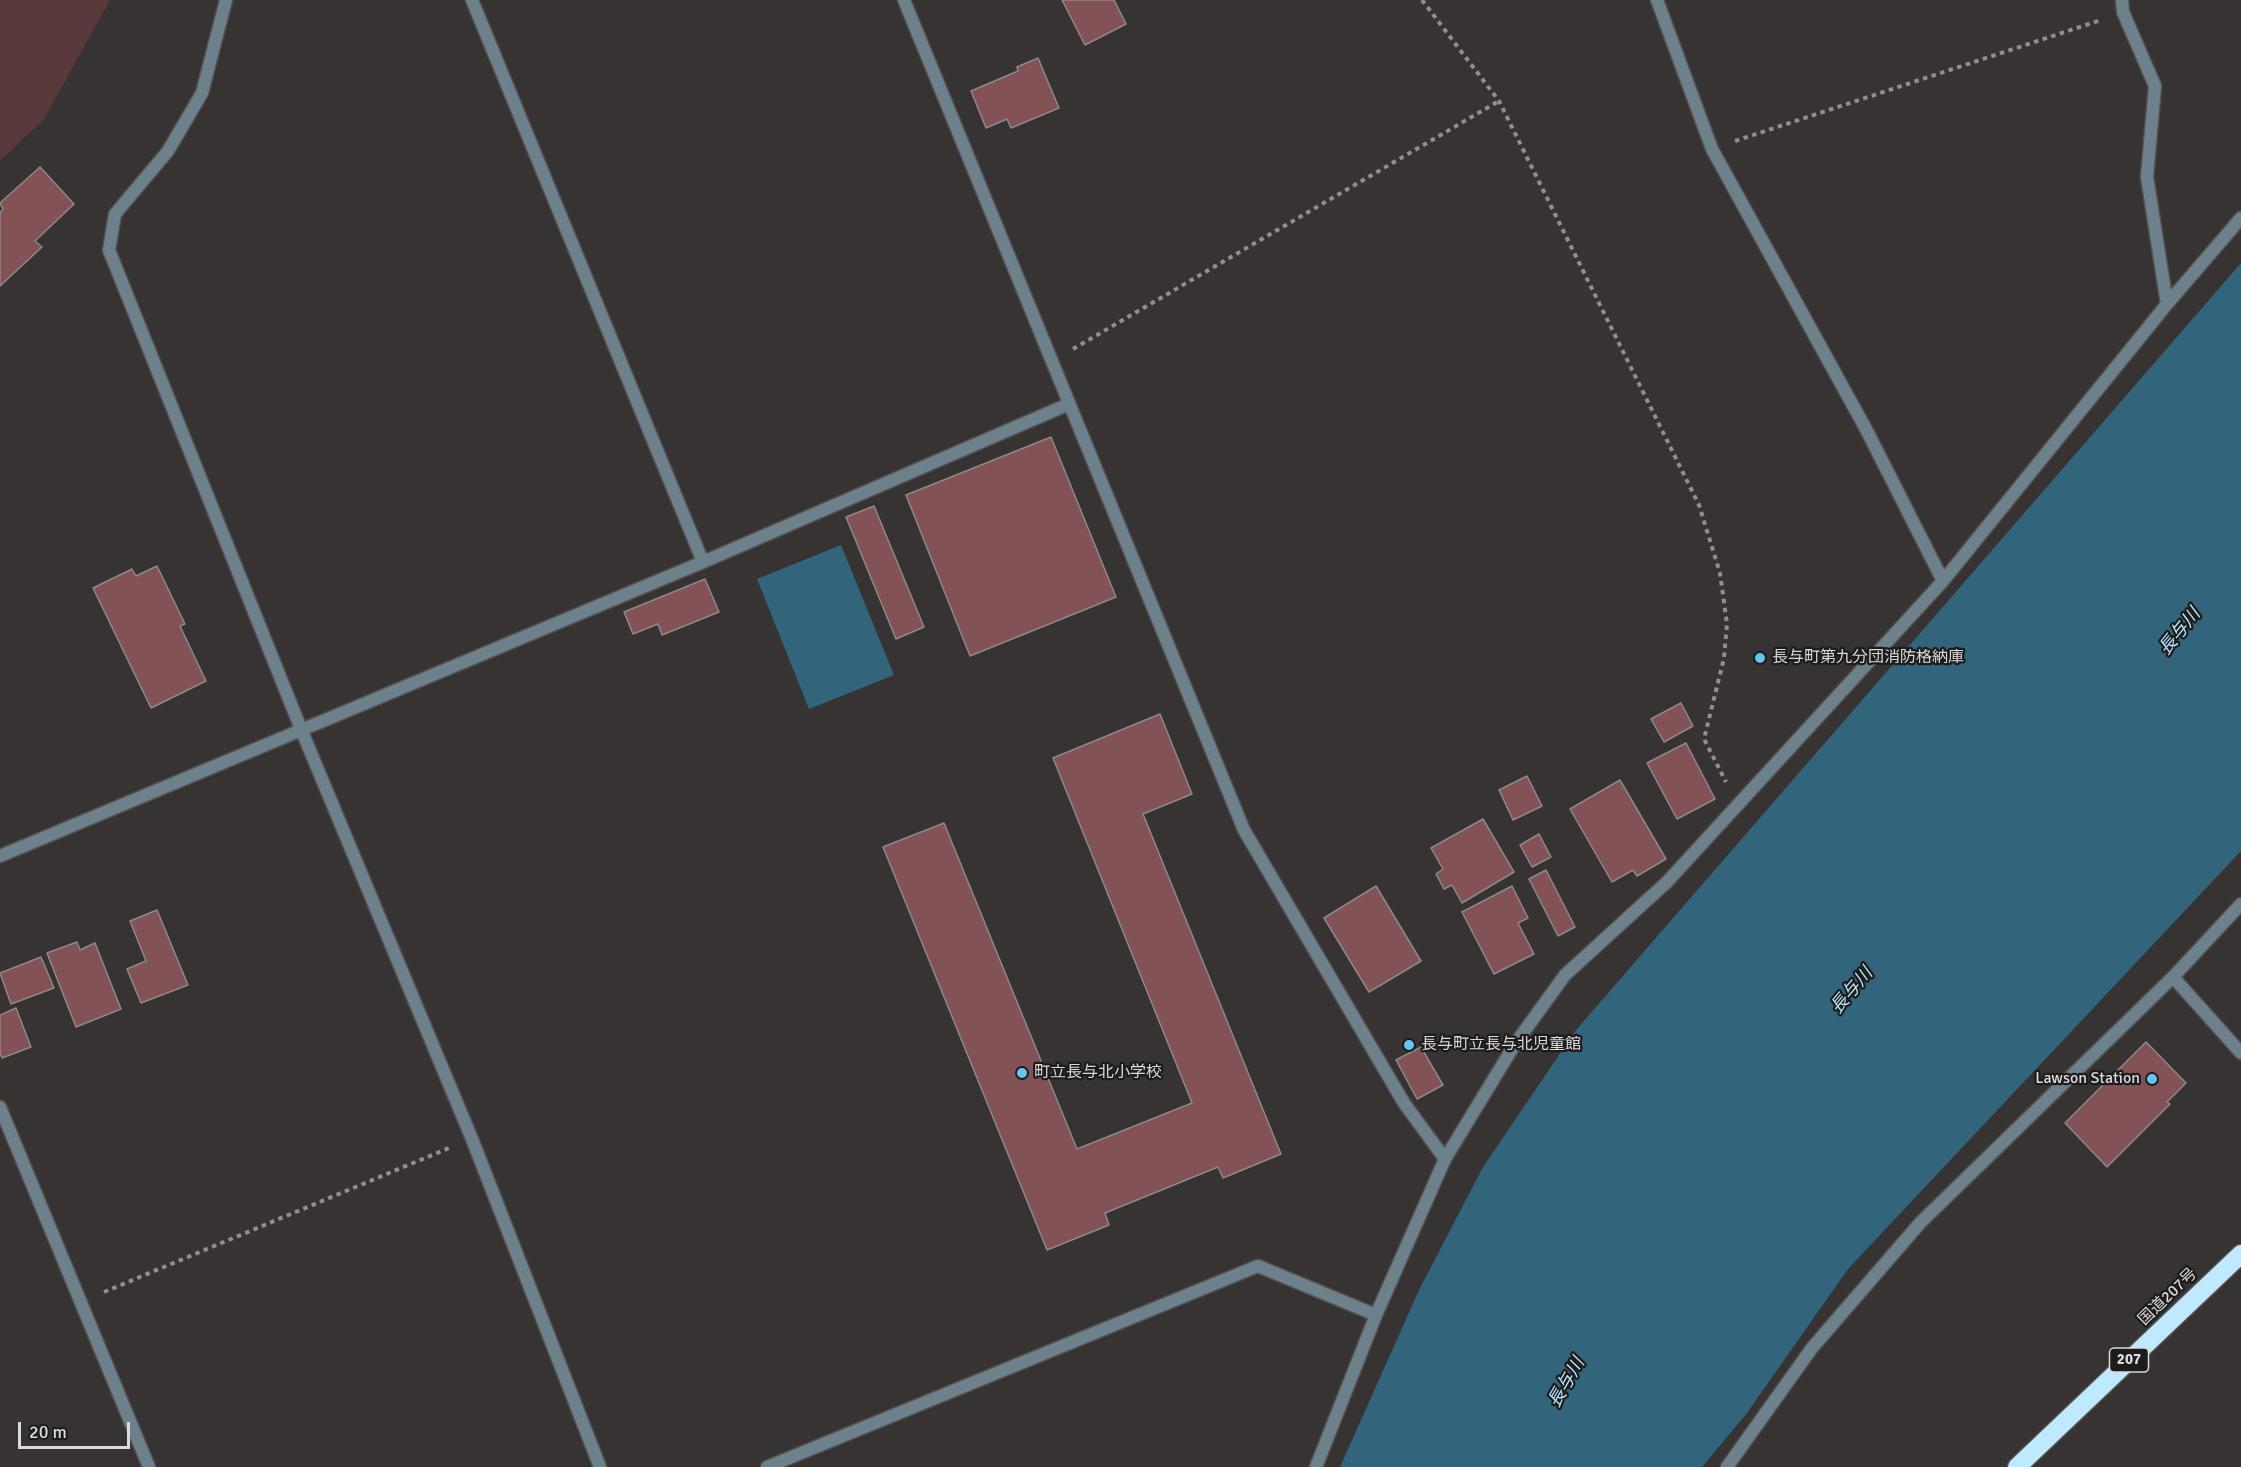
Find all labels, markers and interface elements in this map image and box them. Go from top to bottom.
water label: 長与川 [2155,604,2205,660]
place label: 長与町第九分団消防格納庫 [1772,648,1964,668]
marker: 長与町第九分団消防格納庫 [1753,651,1767,665]
water label: 長与川 [1826,963,1878,1019]
place label: 長与町立長与北児童館 [1421,1035,1581,1055]
marker: 長与町立長与北児童館 [1402,1038,1416,1052]
place label: 町立長与北小学校 [1034,1063,1162,1083]
marker: 町立長与北小学校 [1015,1066,1029,1080]
place label: Lawson Station [2035,1069,2140,1089]
marker: Lawson Station [2145,1072,2159,1086]
street label: 国道207号 [2135,1264,2201,1330]
road number: 207 [2110,1348,2148,1372]
water label: 長与川 [1544,1354,1590,1412]
scale bar [21,1410,134,1448]
text: 20 m [29,1421,67,1443]

